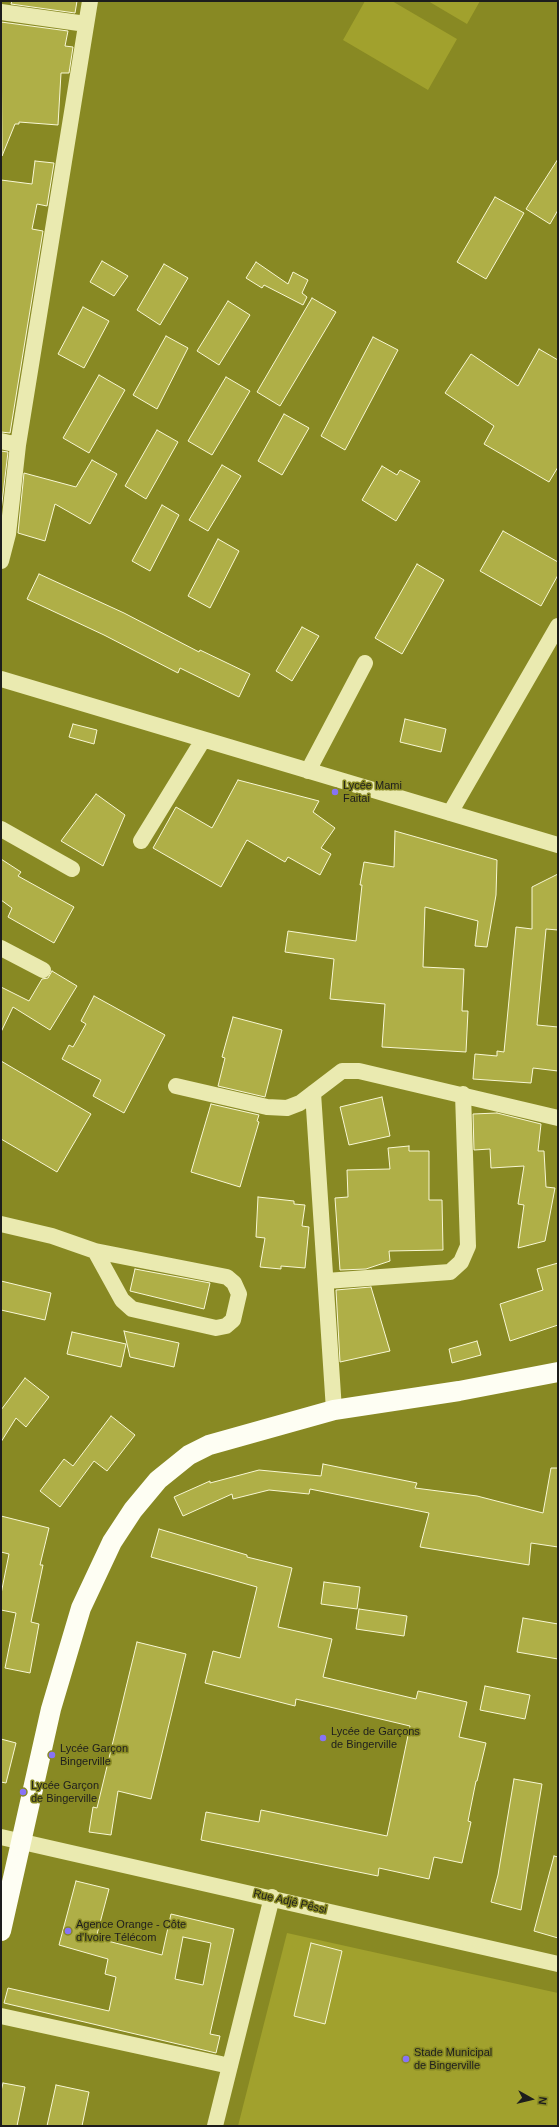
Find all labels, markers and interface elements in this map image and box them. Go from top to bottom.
place label: Lycée Mami Faitai [343,779,402,805]
marker: Lycée Mami Faitai [330,787,340,797]
place label: Lycée de Garçons de Bingerville [331,1725,420,1751]
marker: Lycée de Garçons de Bingerville [318,1733,328,1743]
place label: Lycée Garçon Bingerville [60,1742,128,1768]
marker: Lycée Garçon Bingerville [47,1750,57,1760]
place label: Lycée Garçon de Bingerville [31,1779,99,1805]
marker: Lycée Garçon de Bingerville [18,1787,28,1797]
street label: Rue Adjê Pêssi [252,1887,328,1917]
place label: Agence Orange - Côte d'Ivoire Télécom [76,1918,186,1944]
marker: Agence Orange - Côte d'Ivoire Télécom [63,1926,73,1936]
place label: Stade Municipal de Bingerville [414,2046,492,2072]
marker: Stade Municipal de Bingerville [401,2054,411,2064]
north arrow [511,2079,551,2119]
text: N [536,2096,549,2105]

